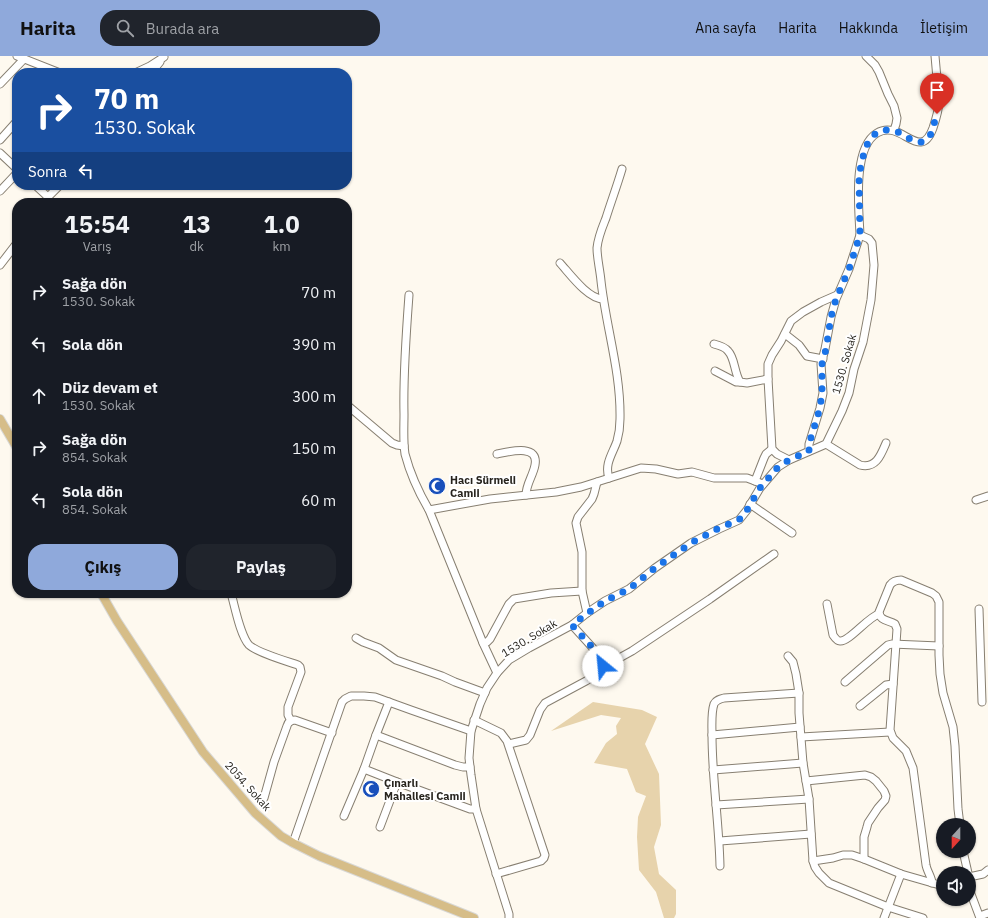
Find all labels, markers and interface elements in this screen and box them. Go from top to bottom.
search box [100,10,380,46]
text: Harita [20,16,76,40]
icon: search [114,17,136,39]
text: Burada ara [146,19,219,38]
text: Ana sayfa [695,19,756,37]
text: Harita [778,19,817,37]
text: Hakkında [839,19,898,37]
text: İletişim [920,19,968,37]
pin [920,73,954,114]
icon: arrive [926,79,948,101]
text: 70 m [94,80,159,117]
icon: right [28,84,80,136]
text: 1530. Sokak [94,116,195,139]
icon: left [75,160,97,182]
text: Sonra [28,162,67,181]
text: 15:54 [64,208,130,240]
text: 13 [182,208,211,240]
text: 1.0 [263,208,300,240]
text: Varış [83,238,112,255]
text: dk [189,238,204,255]
text: km [272,238,291,255]
text: Sağa dön [62,274,127,293]
icon: right [28,281,50,303]
text: 70 m [301,283,336,302]
text: 1530. Sokak [62,293,135,310]
street label: 1530. Sokak [829,332,859,396]
icon: left [28,333,50,355]
text: Sola dön [62,335,123,354]
text: 390 m [292,335,336,354]
text: Düz devam et [62,378,158,397]
icon: ahead [28,385,50,407]
text: 300 m [292,387,336,406]
text: 1530. Sokak [62,397,135,414]
text: Sağa dön [62,430,127,449]
icon: right [28,437,50,459]
text: 150 m [292,439,336,458]
text: 854. Sokak [62,449,127,466]
place label: Hacı Sürmeli Camii [450,473,516,500]
mosque icon: Hacı Sürmeli Camii [427,476,447,496]
text: Sola dön [62,482,123,501]
icon: left [28,489,50,511]
text: 60 m [301,491,336,510]
text: 854. Sokak [62,501,127,518]
button: Çıkış [28,544,178,590]
button: Paylaş [186,544,336,590]
street label: 1530. Sokak [499,616,559,660]
position arrow [582,645,624,687]
street label: 2054. Sokak [222,758,274,814]
place label: Çınarlı Mahallesi Camii [384,776,466,803]
mosque icon: Çınarlı Mahallesi Camii [361,779,381,799]
north arrow [936,818,976,858]
map controls [936,818,976,906]
button: sound [936,866,976,906]

